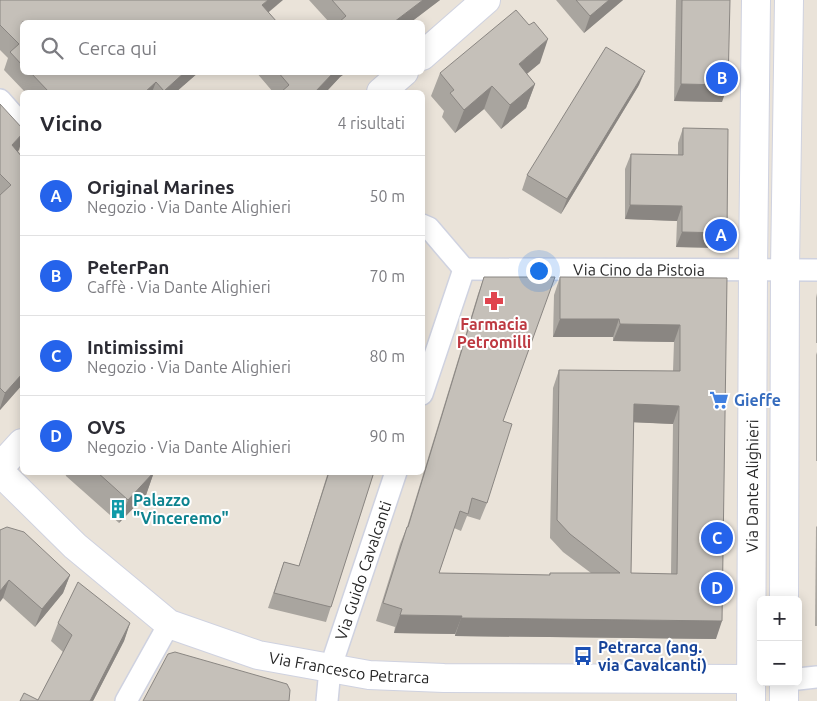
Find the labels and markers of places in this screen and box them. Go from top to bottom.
pin: B [706,59,738,97]
pin: A [705,216,737,254]
pharmacy icon: Farmacia Petromilli [483,290,505,312]
place label: Farmacia Petromilli [457,315,531,351]
supermarket icon: Gieffe [708,389,730,411]
place label: Gieffe [734,391,781,409]
place label: Palazzo "Vinceremo" [133,491,229,527]
building icon: Palazzo "Vinceremo" [107,498,129,520]
pin: C [701,519,733,557]
pin: D [701,569,733,607]
place label: Petrarca (ang. via Cavalcanti) [598,638,707,675]
bus stop icon: Petrarca (ang. via Cavalcanti) [572,645,594,667]

